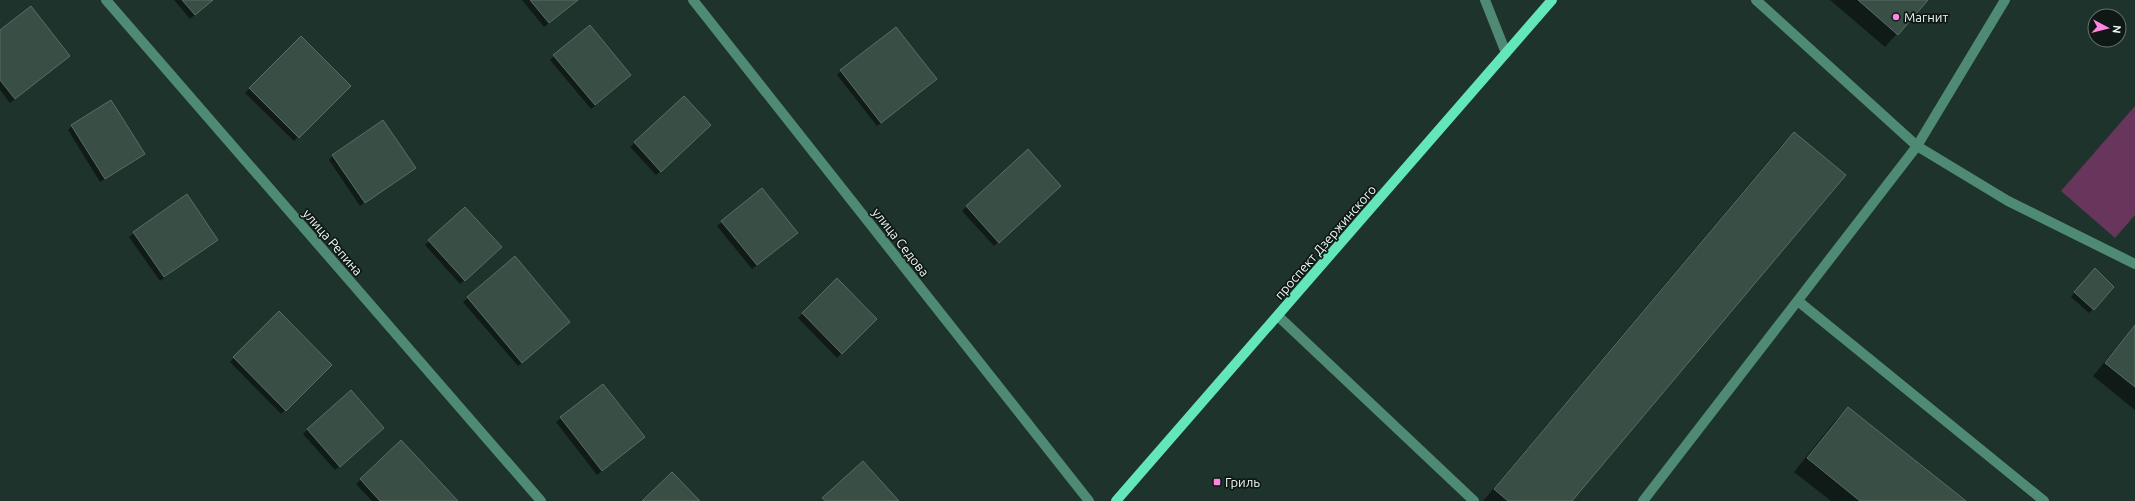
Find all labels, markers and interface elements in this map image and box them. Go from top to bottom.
north arrow [2087,8,2127,48]
place label: Магнит [1904,10,1949,24]
marker: Магнит [1891,12,1901,22]
text: N [2110,24,2123,34]
street label: проспект Дзержинского [1272,182,1378,302]
street label: улица Седова [870,205,932,279]
street label: улица Репина [301,206,365,278]
place label: Гриль [1225,475,1260,489]
marker: Гриль [1212,477,1222,487]

